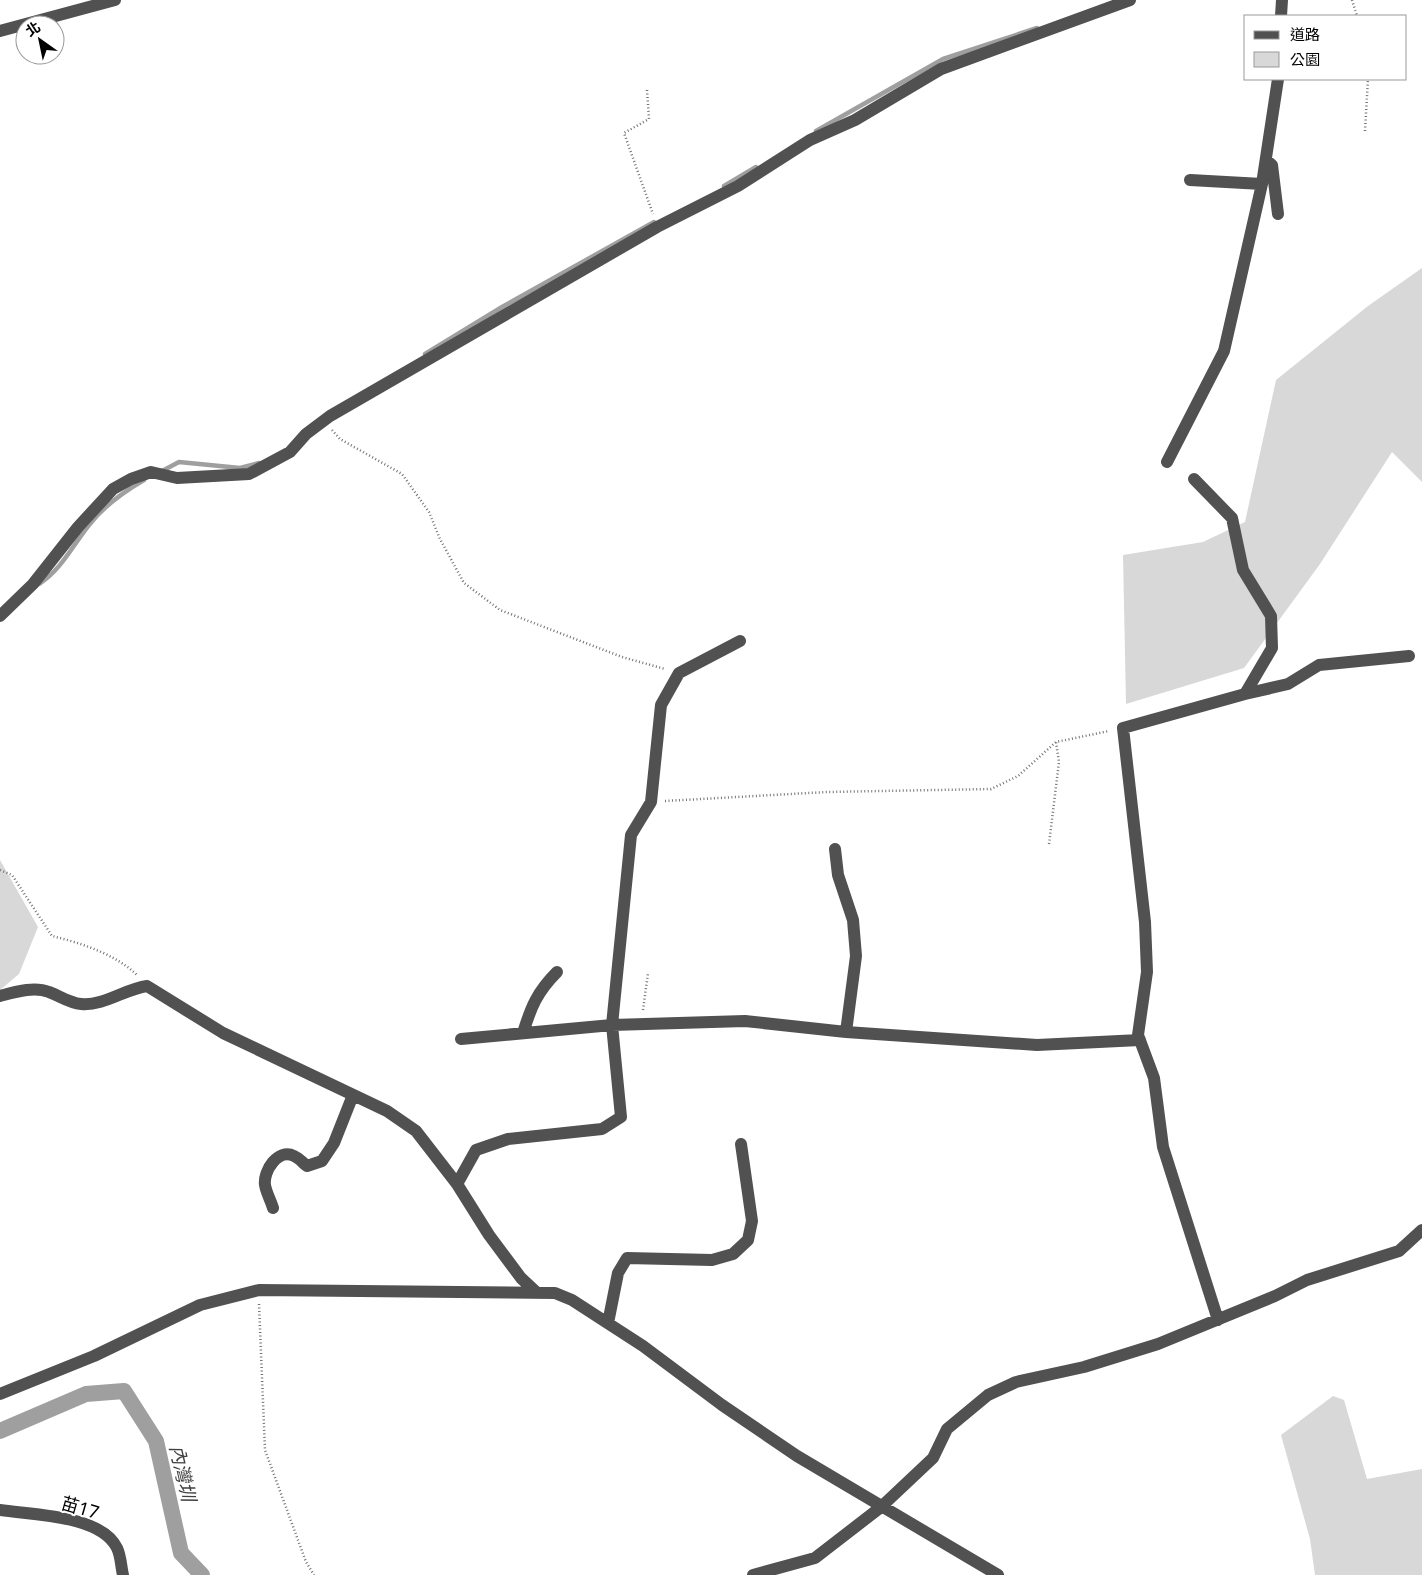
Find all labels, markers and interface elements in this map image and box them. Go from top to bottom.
north arrow [15,15,65,65]
legend [1244,15,1407,80]
text: 北 [22,17,44,40]
text: 道路 [1290,24,1320,44]
text: 公園 [1290,49,1320,69]
water label: 內灣圳 [164,1442,203,1507]
street label: 苗17 [58,1490,102,1524]

